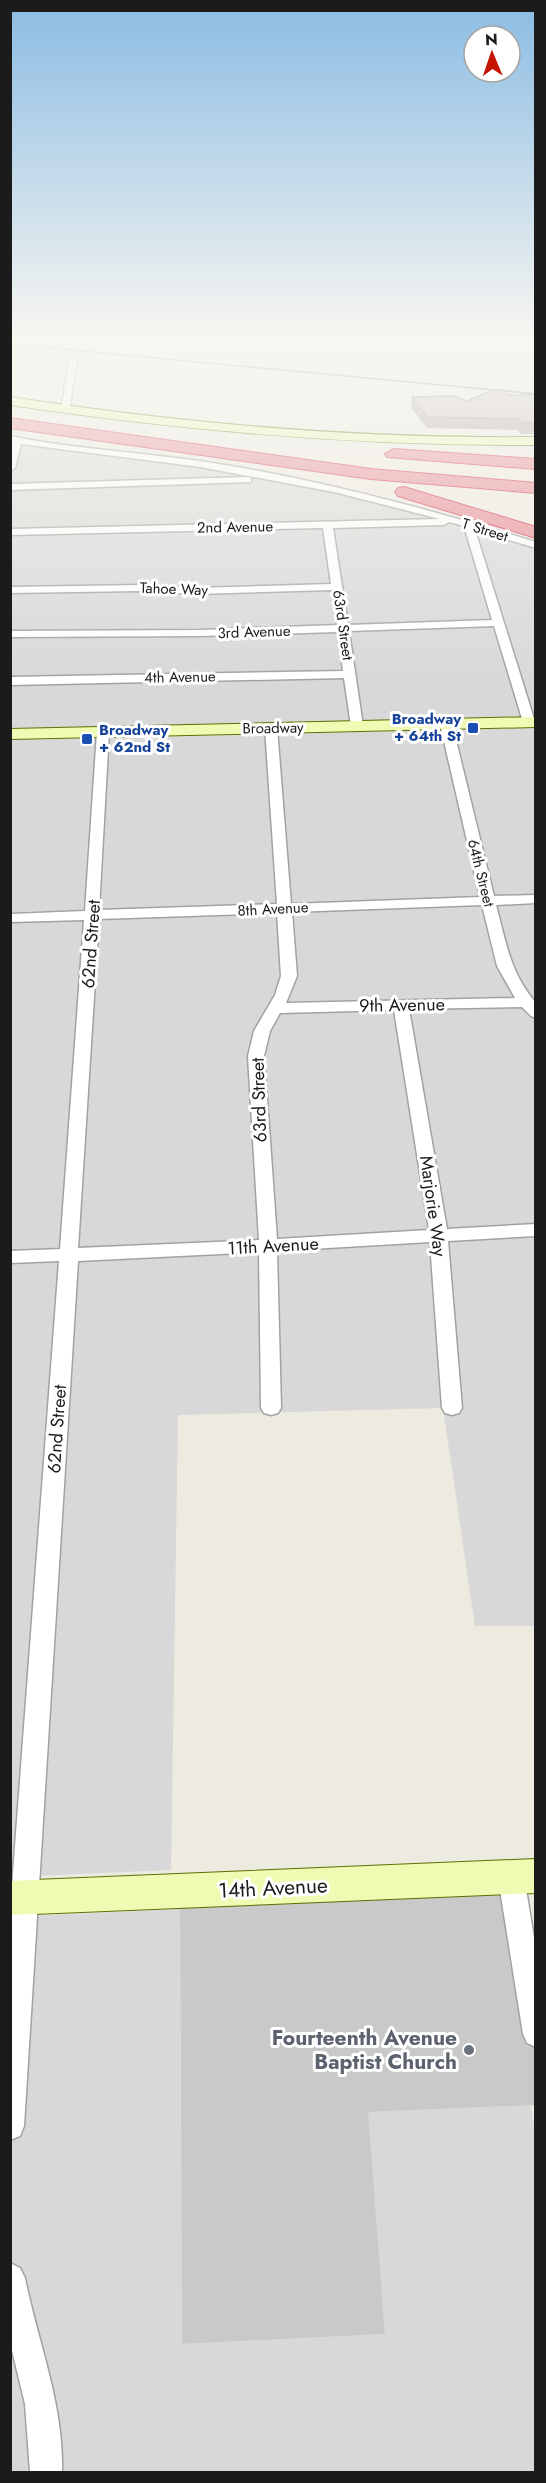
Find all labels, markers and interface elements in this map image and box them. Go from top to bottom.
north arrow [462,24,522,84]
text: N [485,28,498,51]
street label: T Street [459,513,511,548]
street label: 2nd Avenue [197,515,274,539]
street label: Tahoe Way [140,577,209,601]
street label: 63rd Street [327,588,359,662]
street label: 3rd Avenue [217,620,291,644]
street label: 4th Avenue [144,665,216,689]
place label: Broadway + 64th St [392,708,461,747]
street label: Broadway [242,716,304,740]
place label: Broadway + 62nd St [99,719,170,758]
marker: Broadway + 64th St [466,721,480,735]
marker: Broadway + 62nd St [80,732,94,746]
street label: 64th Street [462,837,500,910]
street label: 8th Avenue [237,896,309,922]
street label: 62nd Street [75,898,107,989]
street label: 9th Avenue [359,991,445,1019]
street label: 63rd Street [245,1056,273,1143]
street label: Marjorie Way [413,1154,453,1258]
street label: 11th Avenue [227,1231,319,1261]
street label: 62nd Street [41,1383,73,1474]
street label: 14th Avenue [218,1870,329,1906]
place label: Fourteenth Avenue Baptist Church [272,2023,457,2077]
marker: Fourteenth Avenue Baptist Church [462,2043,476,2057]

